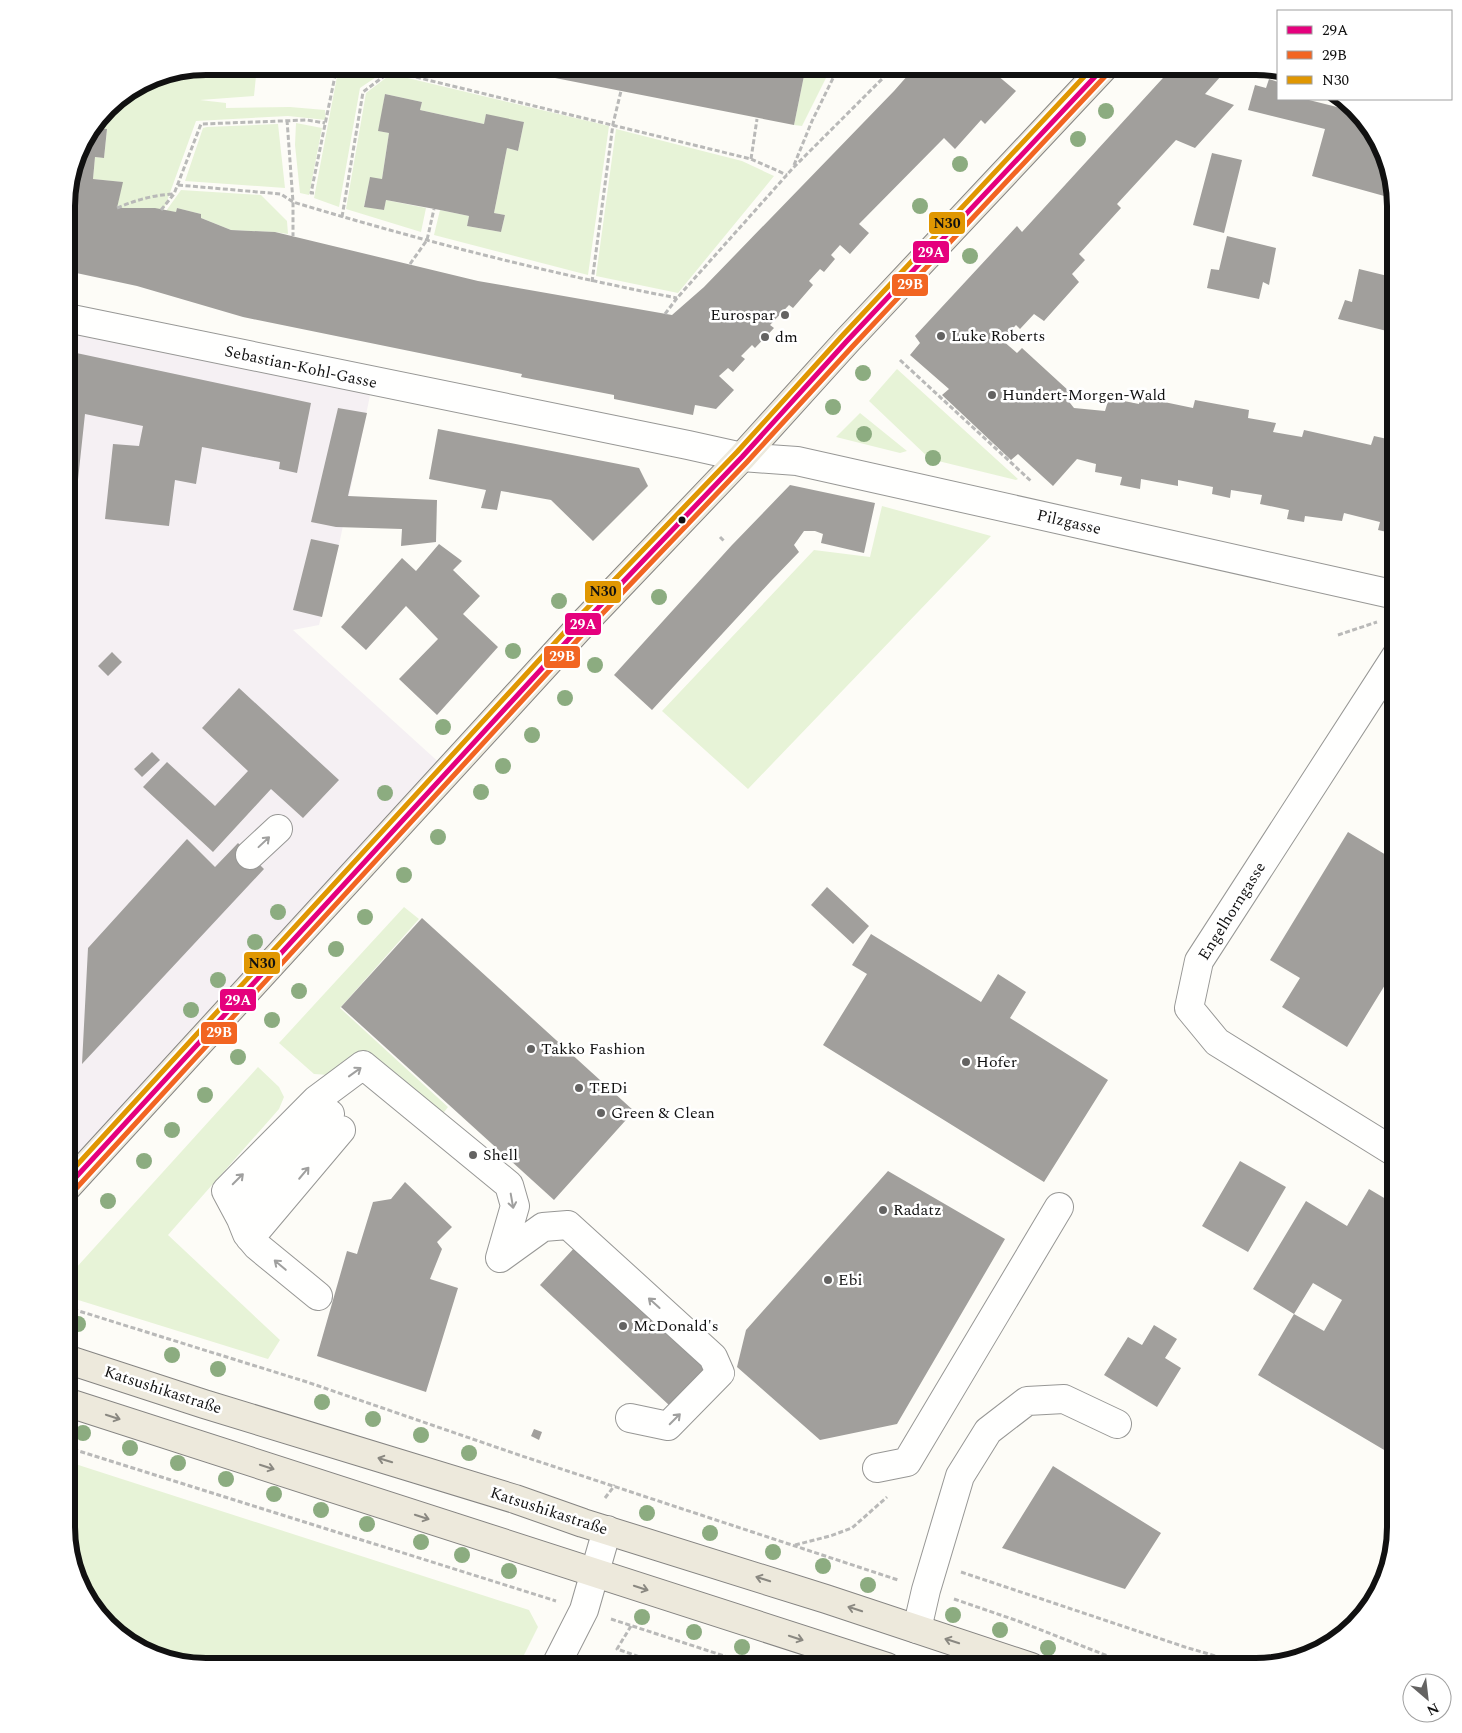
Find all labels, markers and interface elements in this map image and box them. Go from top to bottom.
legend [1277,10,1452,100]
text: 29A [1322,19,1348,42]
text: 29B [1322,44,1347,67]
text: N30 [1322,69,1349,92]
line badge: N30 [928,211,966,235]
text: N30 [933,213,961,234]
line badge: 29A [912,240,950,264]
text: 29A [918,242,944,263]
line badge: 29B [891,273,929,297]
text: 29B [897,274,923,295]
place label: Eurospar [710,303,775,327]
marker: Eurospar [779,309,791,321]
place label: Luke Roberts [951,324,1045,348]
place label: dm [775,325,798,349]
marker: Luke Roberts [935,330,947,342]
marker: dm [759,331,771,343]
street label: Sebastian-Kohl-Gasse [223,339,379,395]
place label: Hundert-Morgen-Wald [1002,383,1166,407]
marker: Hundert-Morgen-Wald [986,389,998,401]
street label: Pilzgasse [1034,503,1104,541]
unlabelled marker [677,515,687,525]
line badge: N30 [584,580,622,604]
text: N30 [589,581,617,602]
line badge: 29A [564,612,602,636]
text: 29A [570,614,596,635]
line badge: 29B [543,645,581,669]
text: 29B [549,646,575,667]
one-way arrow [257,836,270,848]
street label: Engelhorngasse [1192,857,1272,965]
line badge: N30 [243,951,281,975]
text: N30 [248,953,276,974]
line badge: 29A [219,988,257,1012]
text: 29A [225,990,251,1011]
line badge: 29B [200,1021,238,1045]
text: 29B [206,1022,232,1043]
place label: Takko Fashion [541,1037,645,1061]
marker: Takko Fashion [525,1043,537,1055]
place label: Hofer [976,1050,1017,1074]
marker: Hofer [960,1056,972,1068]
one-way arrow [348,1066,361,1077]
place label: TEDi [589,1076,628,1100]
marker: TEDi [573,1082,585,1094]
place label: Green & Clean [611,1101,715,1125]
marker: Green & Clean [595,1107,607,1119]
place label: Shell [483,1143,518,1167]
marker: Shell [467,1149,479,1161]
one-way arrow [298,1167,309,1180]
one-way arrow [232,1173,244,1185]
one-way arrow [508,1192,518,1208]
place label: Radatz [893,1198,942,1222]
marker: Radatz [877,1204,889,1216]
one-way arrow [274,1260,287,1271]
place label: Ebi [838,1268,862,1292]
marker: Ebi [822,1274,834,1286]
one-way arrow [647,1297,660,1309]
place label: McDonald's [633,1314,719,1338]
marker: McDonald's [617,1320,629,1332]
street label: Katsushikastraße [101,1360,225,1420]
one-way arrow [104,1413,120,1422]
one-way arrow [669,1413,681,1425]
one-way arrow [377,1454,393,1464]
one-way arrow [259,1463,275,1472]
street label: Katsushikastraße [487,1481,611,1541]
one-way arrow [413,1513,429,1523]
one-way arrow [755,1574,771,1584]
one-way arrow [633,1584,649,1594]
one-way arrow [847,1603,863,1613]
one-way arrow [788,1633,804,1643]
one-way arrow [944,1635,960,1645]
north arrow [1402,1673,1452,1723]
text: N [1423,1697,1443,1721]

